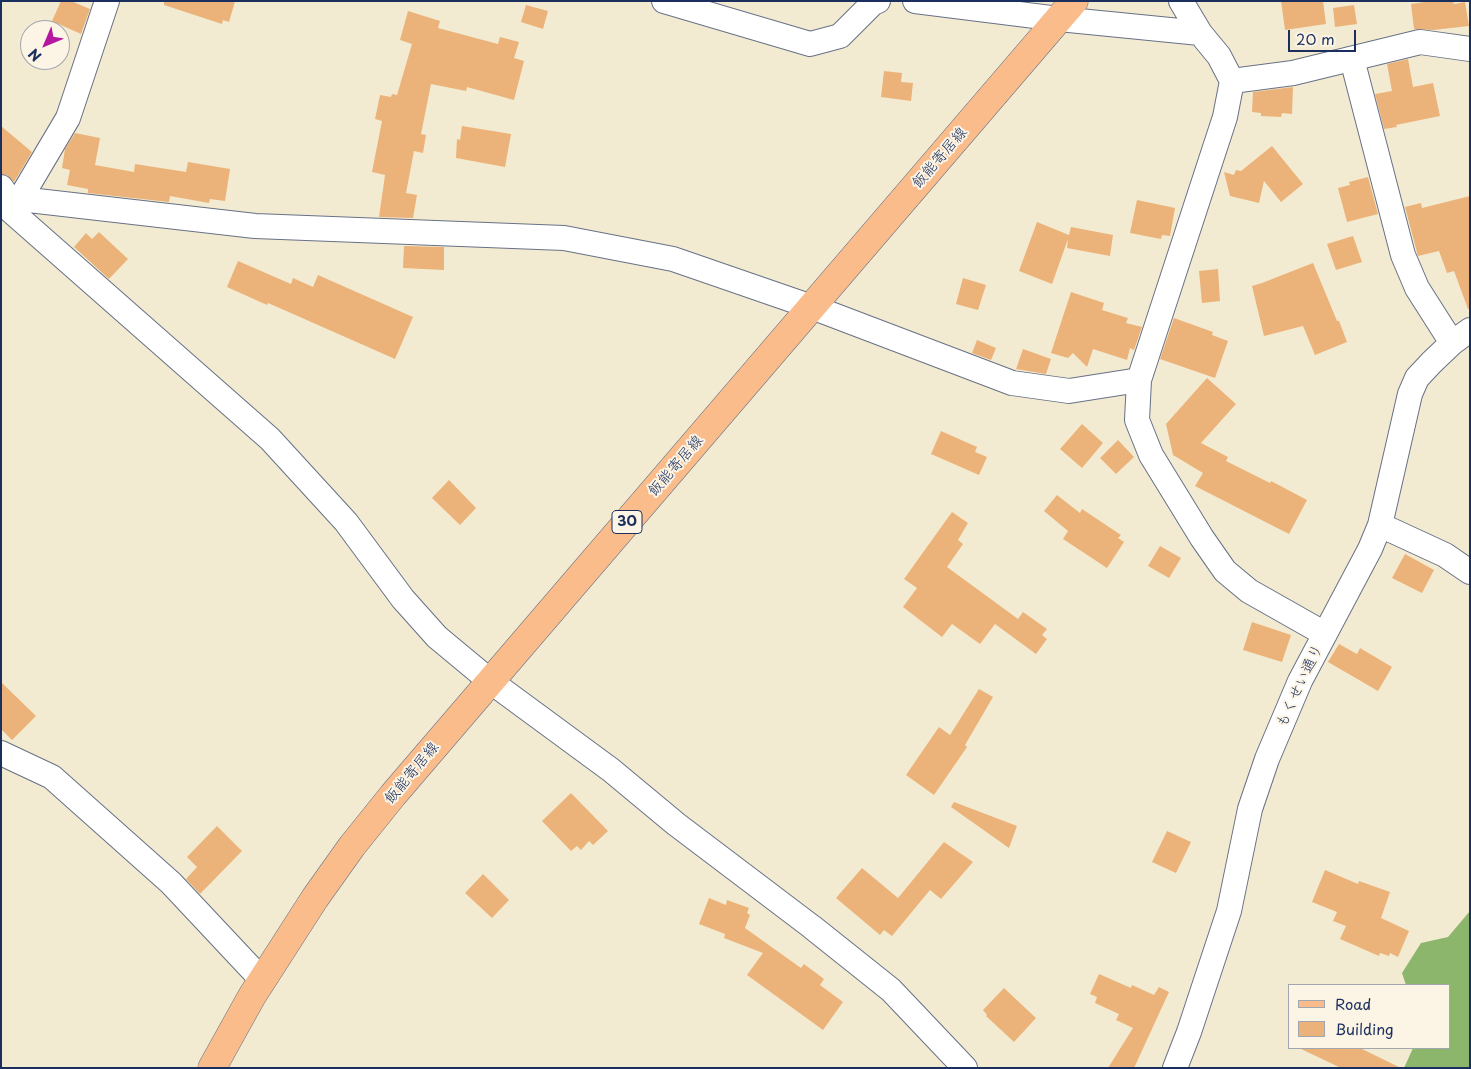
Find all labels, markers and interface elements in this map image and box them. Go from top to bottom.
north arrow [20,20,70,70]
scale bar [1291,20,1358,52]
text: 20 m [1296,27,1335,50]
text: N [23,44,46,67]
street label: 飯能寄居線 [909,124,971,192]
street label: 飯能寄居線 [645,432,707,500]
road number: 30 [612,511,642,534]
street label: もくせい通り [1273,641,1327,731]
street label: 飯能寄居線 [381,738,443,808]
legend [1288,984,1451,1049]
text: Road [1335,992,1371,1015]
text: Building [1335,1017,1394,1040]

